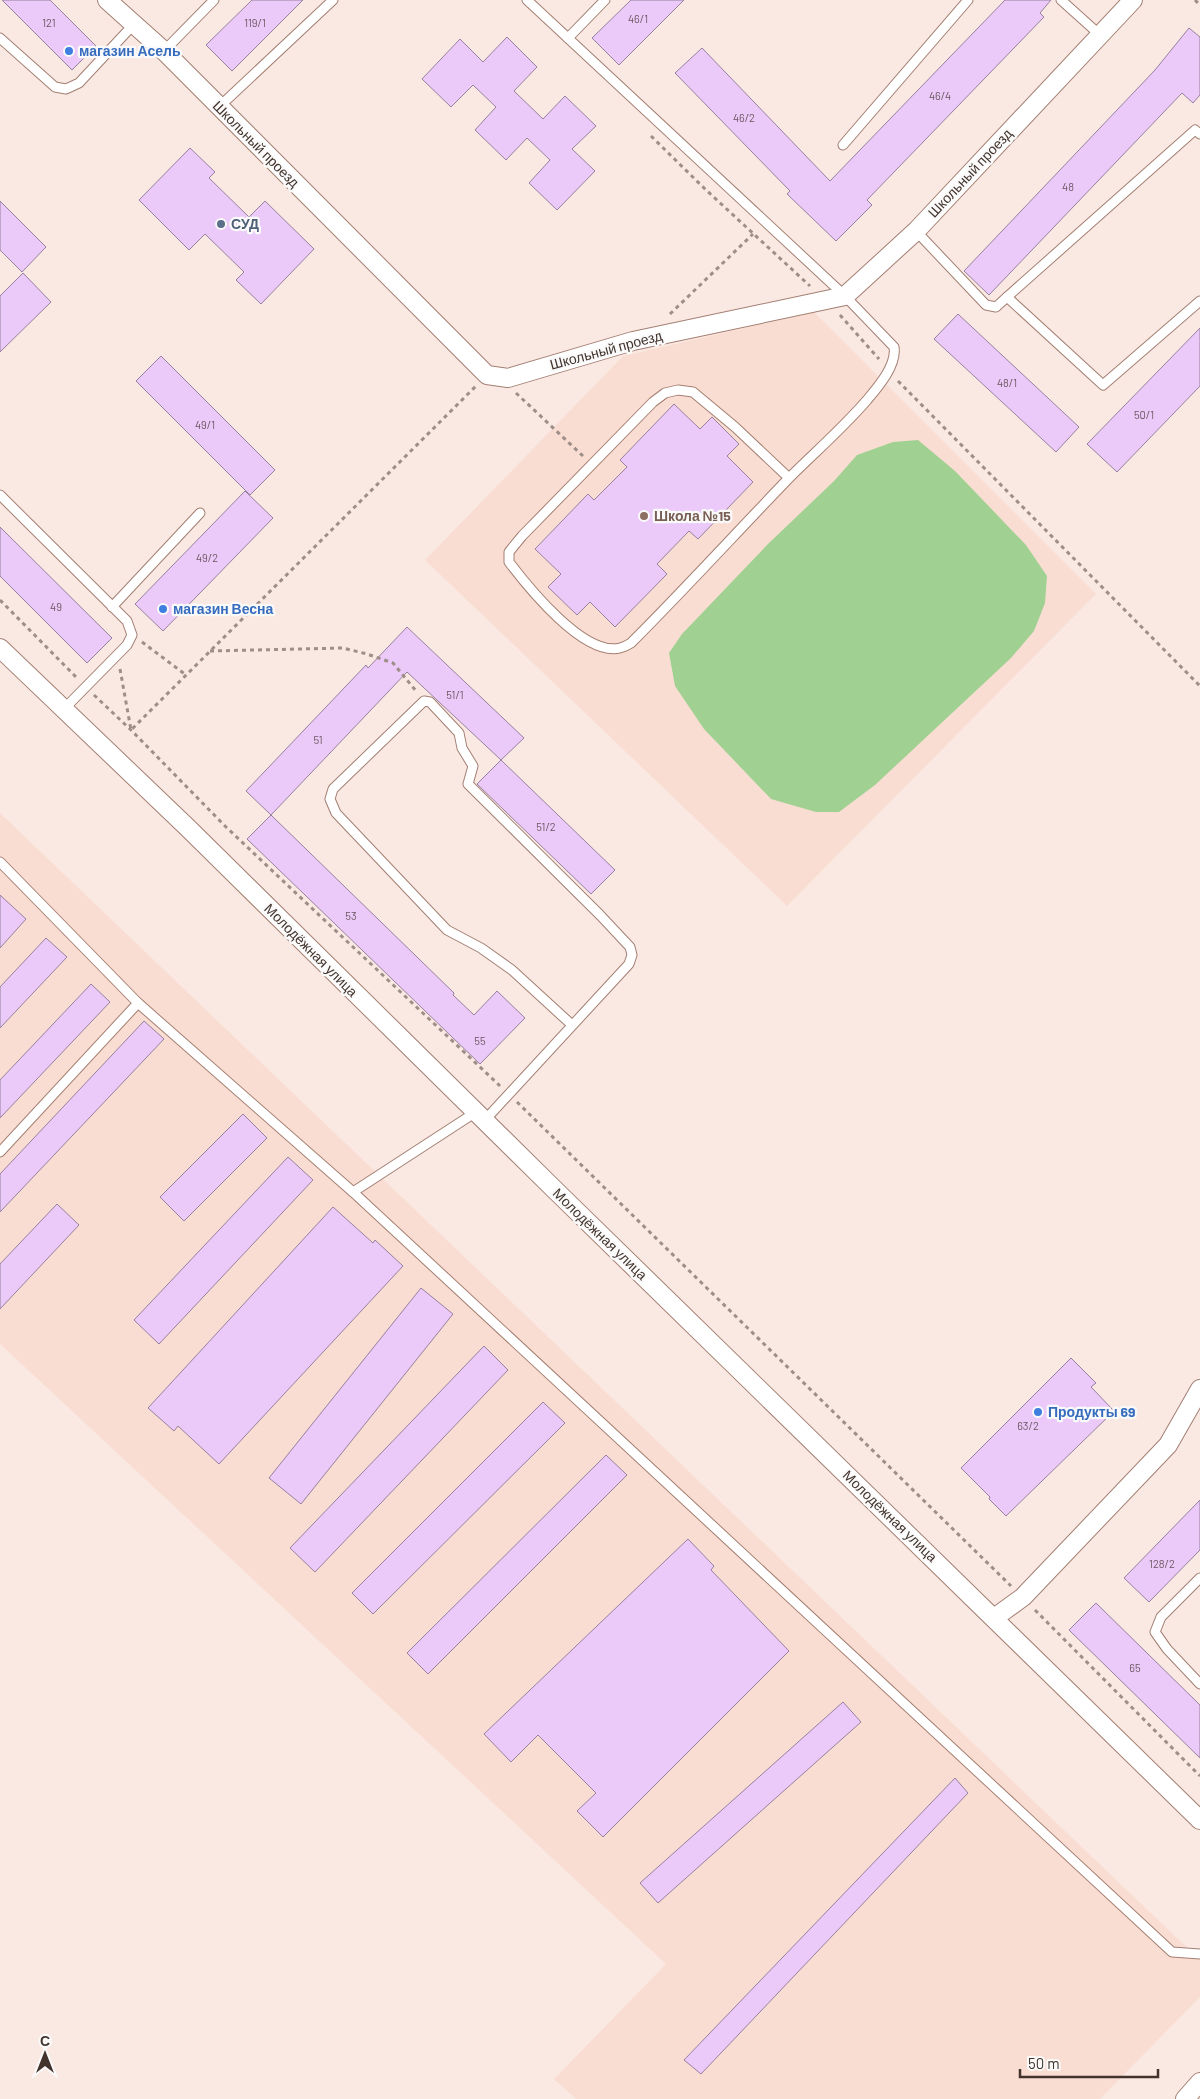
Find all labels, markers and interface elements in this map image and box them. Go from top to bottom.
house number: 46/1 [628,12,648,25]
house number: 121 [42,16,56,29]
house number: 119/1 [244,16,266,29]
place label: магазин Асель [79,42,181,59]
marker: магазин Асель [63,45,75,57]
house number: 46/4 [929,89,951,102]
street label: Школьный проезд [210,97,303,190]
house number: 46/2 [733,111,755,124]
street label: Школьный проезд [924,125,1015,221]
house number: 48 [1062,180,1074,193]
place label: СУД [231,215,259,232]
marker: СУД [215,218,227,230]
street label: Школьный проезд [548,326,664,373]
house number: 48/1 [997,376,1017,389]
house number: 50/1 [1134,408,1154,421]
house number: 49/1 [195,418,215,431]
place label: Школа №15 [654,507,731,524]
marker: Школа №15 [638,510,650,522]
house number: 49/2 [196,551,218,564]
house number: 49 [50,600,62,613]
place label: магазин Весна [173,600,274,617]
marker: магазин Весна [157,603,169,615]
house number: 51/1 [446,688,464,701]
house number: 51 [313,733,323,746]
house number: 51/2 [536,820,556,833]
street label: Молодёжная улица [261,900,362,1000]
house number: 53 [345,909,357,922]
house number: 55 [474,1034,486,1047]
street label: Молодёжная улица [550,1184,651,1283]
place label: Продукты 69 [1048,1403,1135,1420]
marker: Продукты 69 [1032,1406,1044,1418]
house number: 63/2 [1017,1419,1039,1432]
street label: Молодёжная улица [840,1466,941,1565]
house number: 128/2 [1149,1557,1175,1570]
house number: 65 [1129,1661,1141,1674]
north arrow [20,2029,70,2079]
text: С [40,2032,50,2049]
scale bar [1020,2046,1158,2078]
text: 50 m [1028,2054,1060,2072]

